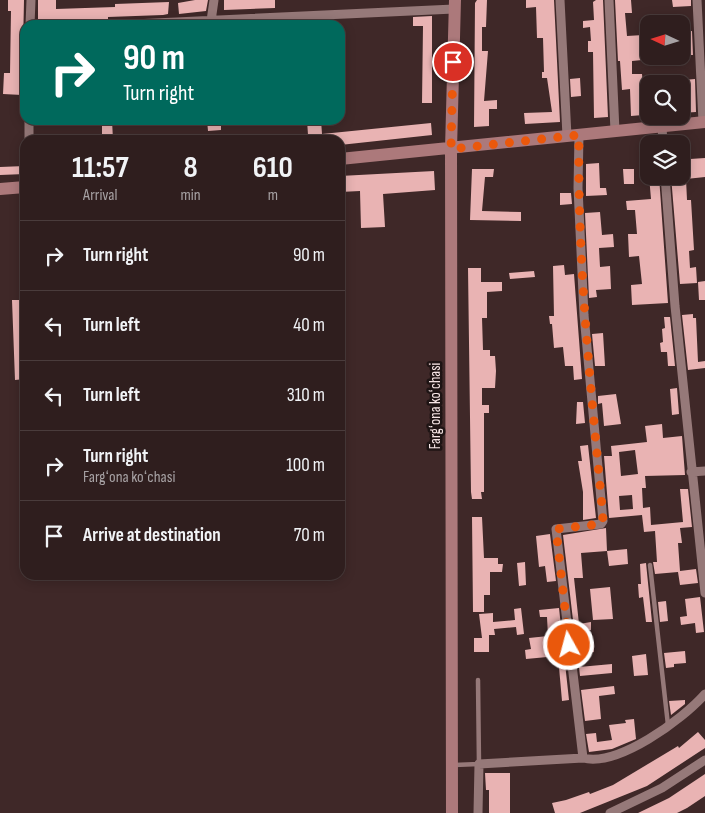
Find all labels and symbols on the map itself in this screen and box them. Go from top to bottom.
north arrow [640,15,690,65]
pin [432,41,474,83]
street label: Fargʻona koʻchasi [426,362,445,449]
position arrow [542,618,594,670]

